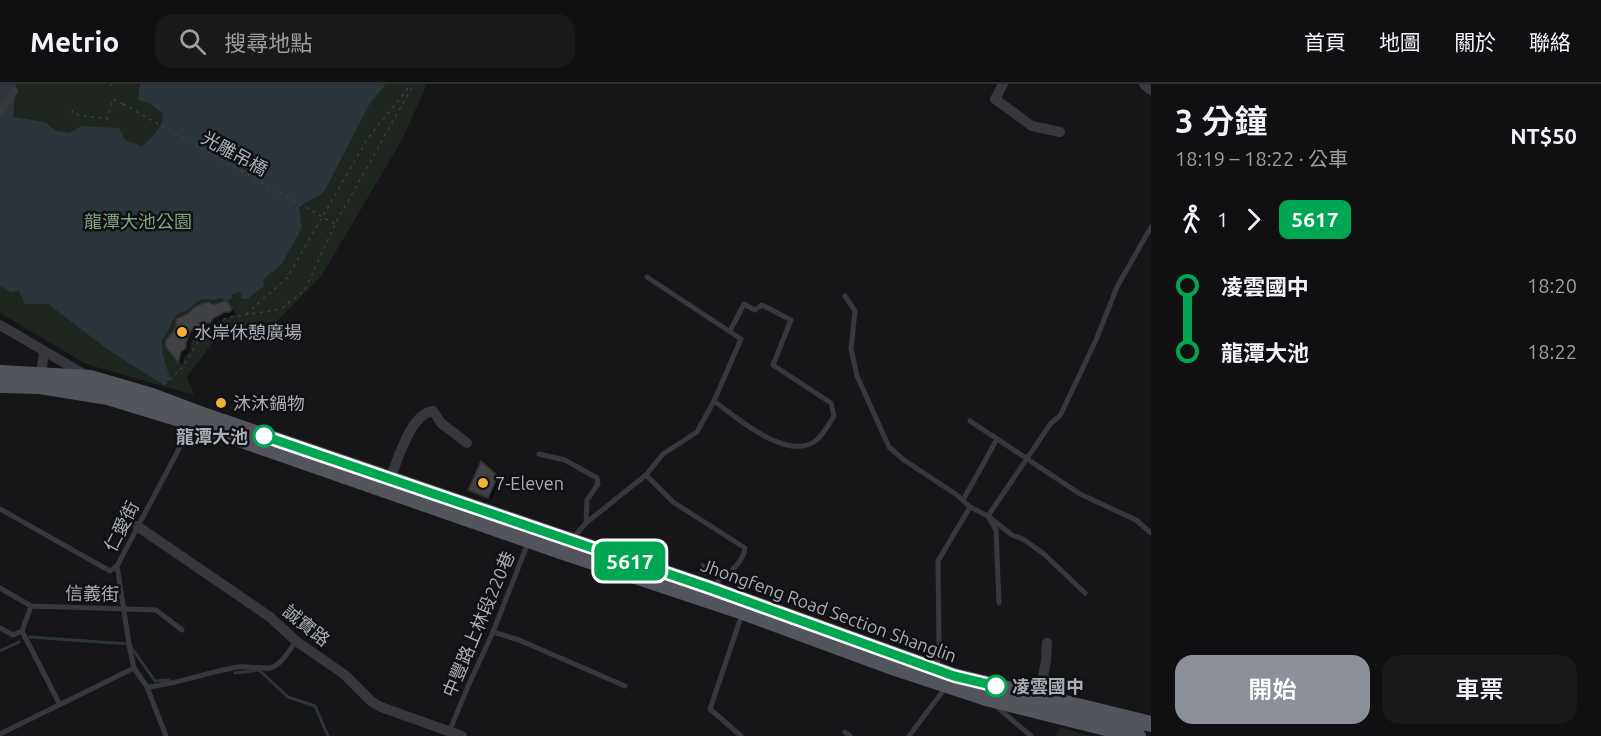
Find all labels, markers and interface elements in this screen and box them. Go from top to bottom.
search box [155,14,575,68]
icon: search [176,25,209,58]
text: Metrio [30,26,119,57]
text: 搜尋地點 [224,30,312,55]
text: 首頁 [1304,30,1346,54]
text: 地圖 [1379,30,1421,54]
text: 關於 [1454,30,1496,54]
text: 聯絡 [1529,30,1571,54]
text: 3 分鐘 [1175,102,1267,139]
text: NT$50 [1510,123,1577,148]
street label: 光雕吊橋 [199,127,271,179]
text: 18:19 – 18:22 · 公車 [1175,147,1348,170]
icon: walk [1175,203,1208,236]
icon: forward [1237,203,1270,236]
text: 5617 [1291,207,1339,231]
text: 1 [1217,208,1228,231]
park label: 龍潭大池公園 [84,211,192,231]
text: 凌雲國中 [1221,274,1309,299]
text: 18:20 [1527,274,1577,297]
place label: 水岸休憩廣場 [194,322,302,342]
marker: 水岸休憩廣場 [175,325,189,339]
text: 龍潭大池 [1221,340,1309,365]
text: 18:22 [1527,340,1577,363]
place label: 沐沐鍋物 [233,393,305,413]
marker: 沐沐鍋物 [214,396,228,410]
marker: 龍潭大池 [253,425,275,447]
place label: 龍潭大池 [176,426,248,446]
place label: 7-Eleven [495,473,564,493]
marker: 7-Eleven [476,476,490,490]
street label: 仁愛街 [100,497,142,555]
line badge: 5617 [588,542,672,580]
street label: 中豐路上林段220巷 [438,548,518,700]
text: 5617 [606,549,654,573]
street label: Jhongfeng Road Section Shanglin [698,554,960,666]
street label: 信義街 [65,583,119,603]
street label: 誠實路 [280,600,334,650]
button: 開始 [1175,655,1370,724]
button: 車票 [1382,655,1577,724]
marker: 凌雲國中 [985,675,1007,697]
place label: 凌雲國中 [1012,676,1084,696]

